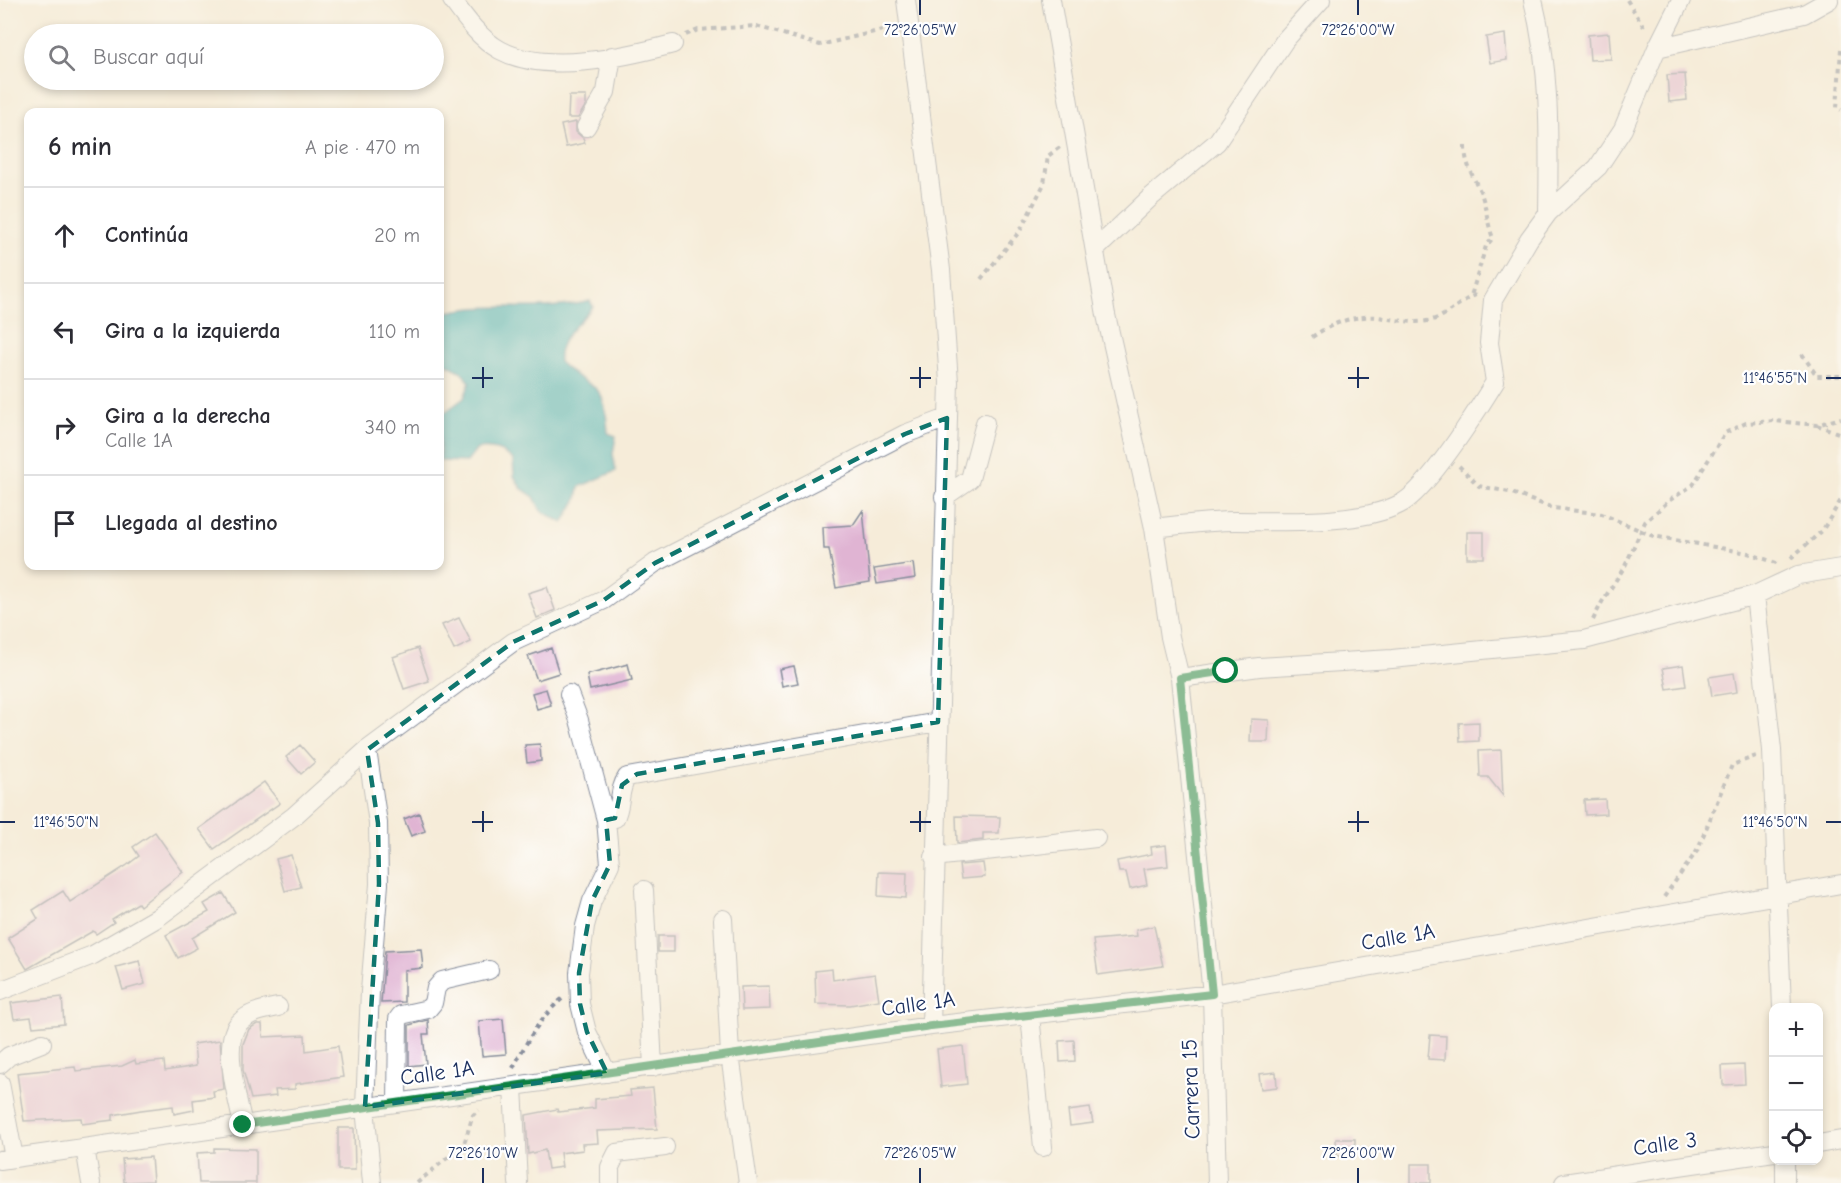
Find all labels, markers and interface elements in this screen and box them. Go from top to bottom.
text: 72°26'05"W [884,21,956,39]
text: 72°26'00"W [1322,21,1394,39]
search box [24,24,444,90]
icon: search [45,41,78,74]
text: Buscar aquí [93,44,204,70]
text: 6 min [48,132,112,162]
text: A pie · 470 m [305,136,420,159]
icon: ahead [48,219,81,252]
text: Continúa [105,222,189,248]
text: 20 m [374,224,420,247]
icon: left [48,315,81,348]
text: Gira a la izquierda [105,318,280,344]
text: 110 m [369,320,420,343]
text: 11°46'55"N [1743,369,1807,387]
text: Gira a la derecha [105,403,271,429]
icon: right [48,411,81,444]
text: 340 m [365,416,420,439]
text: Calle 1A [105,429,173,452]
icon: arrive [48,507,81,540]
text: Llegada al destino [105,510,278,536]
route start [1212,657,1238,683]
text: 11°46'50"N [33,813,99,831]
text: 11°46'50"N [1742,813,1808,831]
street label: Calle 1A [1359,918,1437,956]
street label: Calle 1A [879,986,957,1022]
map controls [1769,1003,1823,1165]
button: + [1769,1003,1823,1057]
street label: Carrera 15 [1176,1038,1206,1140]
street label: Calle 1A [398,1055,476,1091]
button: − [1769,1057,1823,1111]
route end [229,1111,255,1137]
button: locate [1769,1111,1823,1165]
street label: Calle 3 [1632,1127,1698,1161]
text: 72°26'10"W [448,1144,518,1162]
text: 72°26'05"W [884,1144,956,1162]
text: 72°26'00"W [1322,1144,1394,1162]

